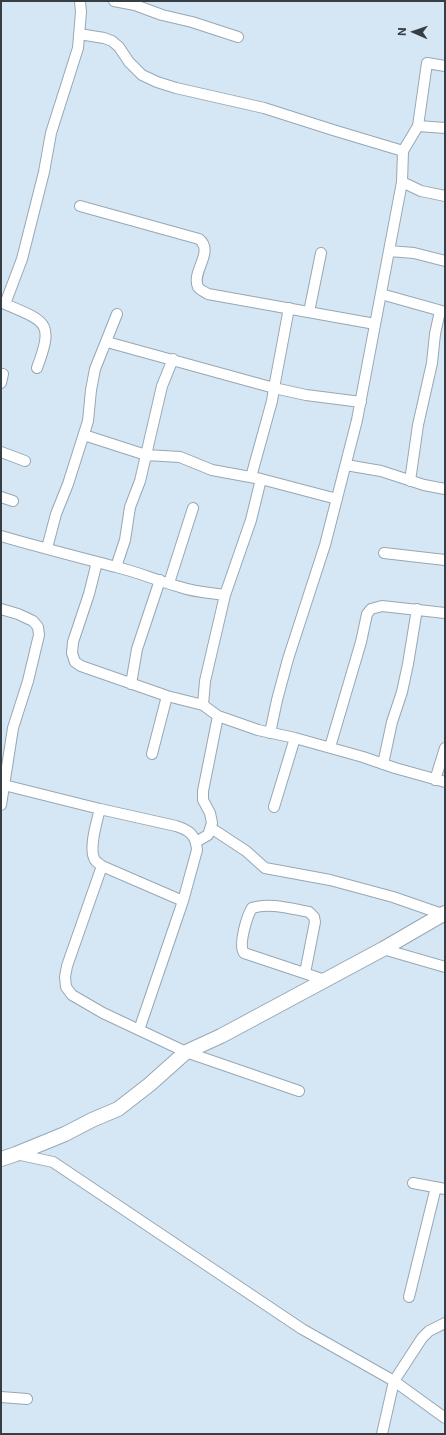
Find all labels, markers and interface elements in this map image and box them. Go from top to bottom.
north arrow [394,12,434,52]
text: N [395,27,409,36]

